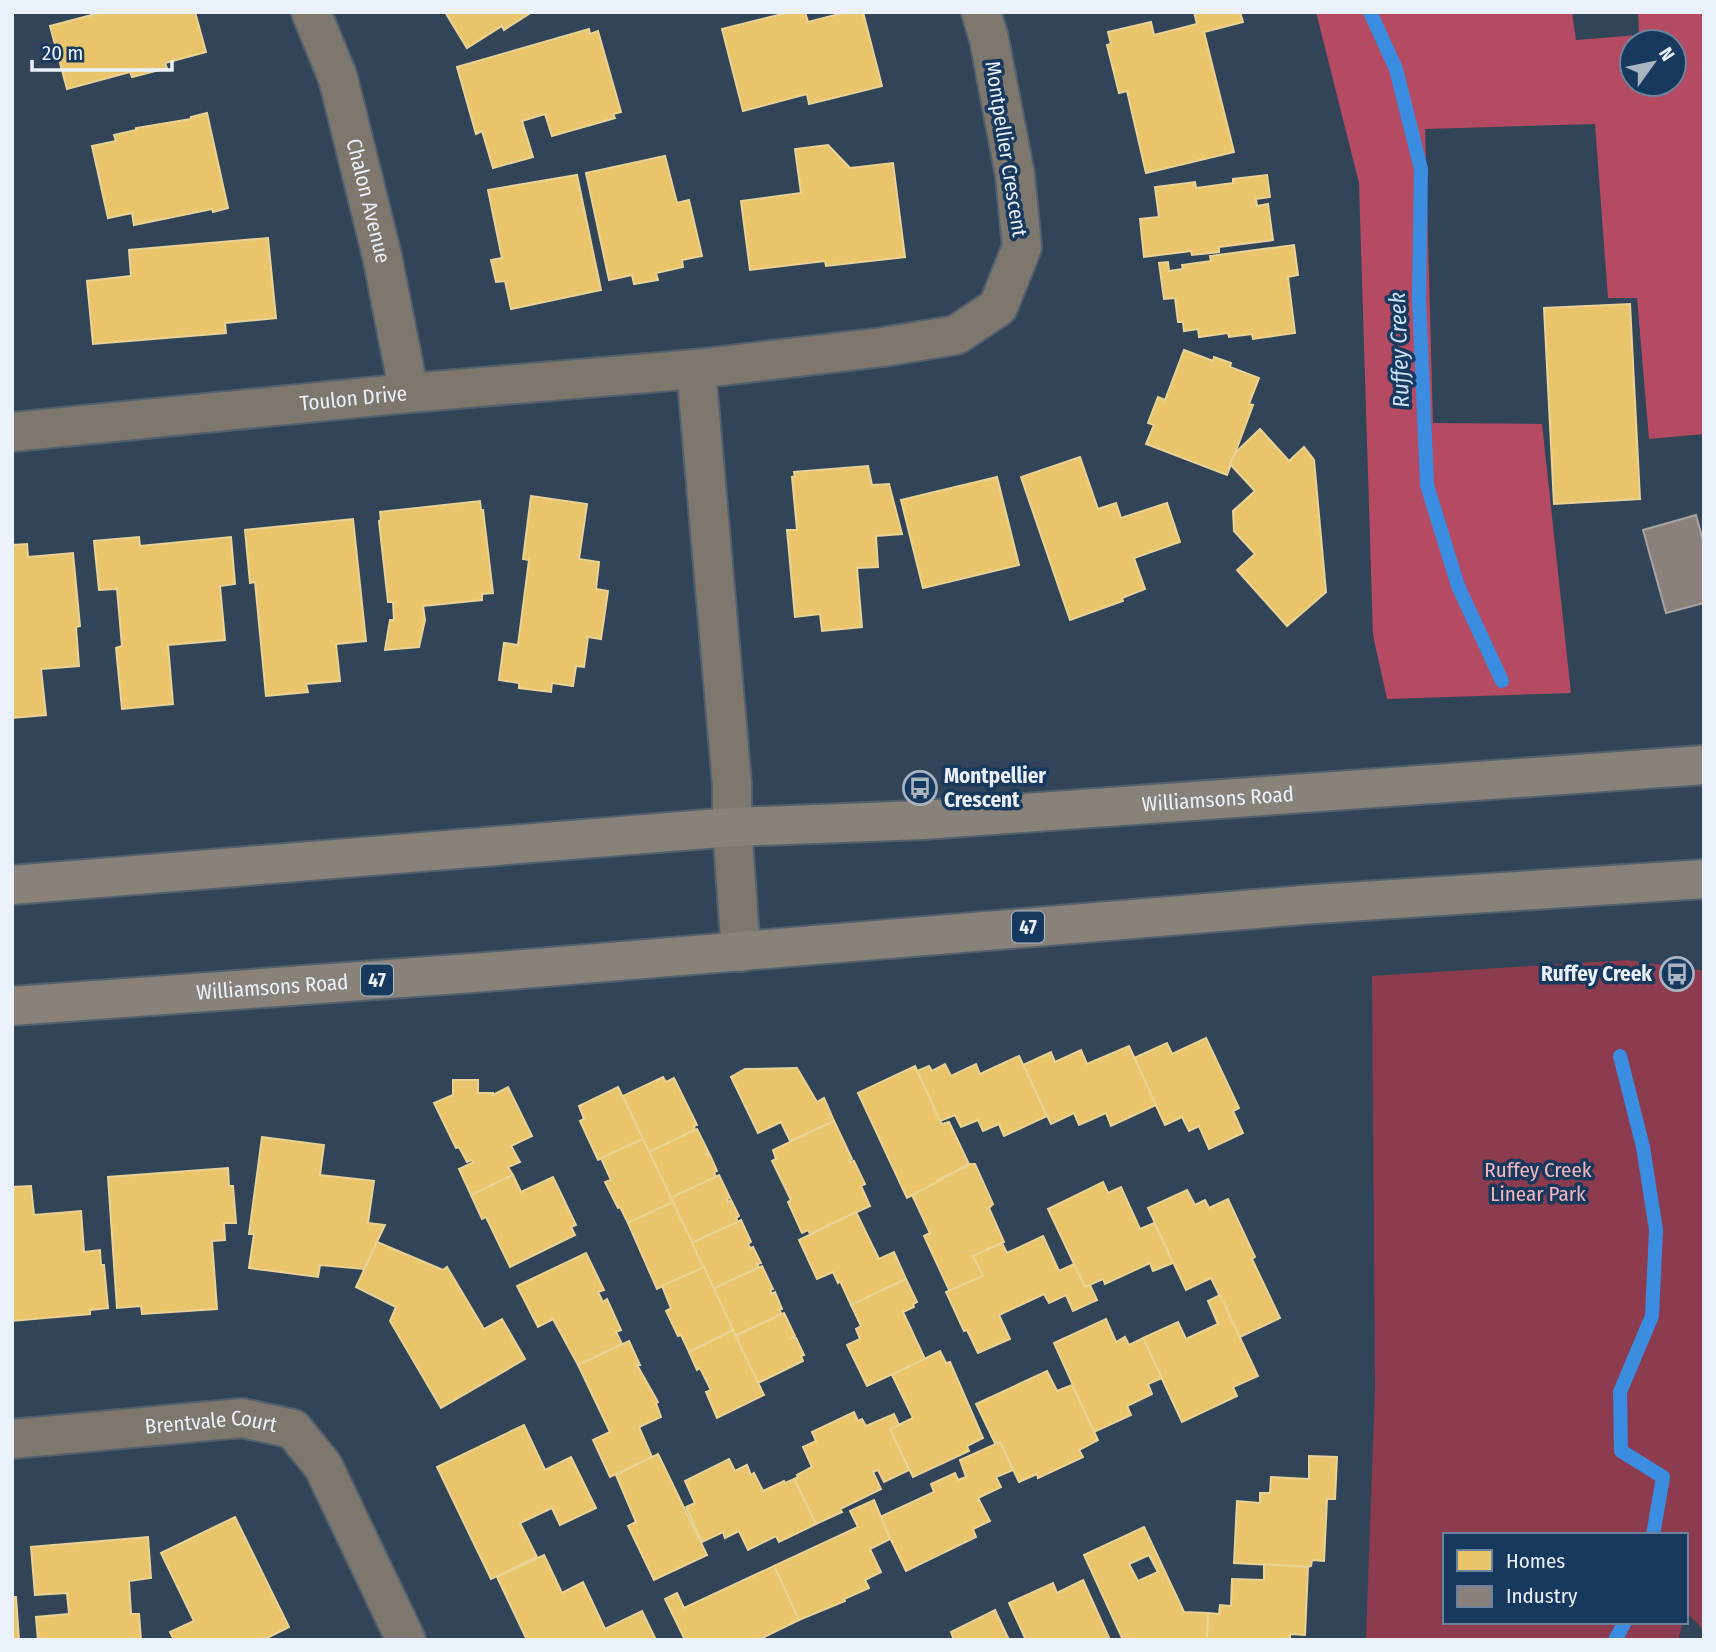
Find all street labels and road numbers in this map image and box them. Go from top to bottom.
street label: Montpellier Crescent [979,59,1033,239]
street label: Chalon Avenue [341,136,396,265]
street label: Toulon Drive [299,380,408,417]
street label: Williamsons Road [1141,781,1295,818]
road number: 47 [1012,911,1044,942]
road number: 47 [361,964,393,996]
street label: Williamsons Road [195,969,349,1006]
street label: Brentvale Court [144,1405,280,1440]

